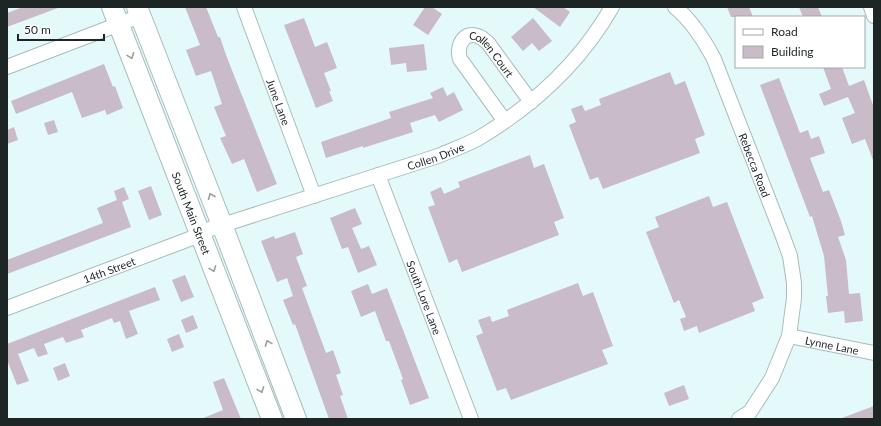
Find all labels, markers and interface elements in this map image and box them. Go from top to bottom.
scale bar [18,16,104,42]
legend [735,16,865,68]
text: 50 m [24,22,51,37]
text: Road [771,24,798,39]
street label: Collen Court [469,28,517,79]
text: Building [771,44,814,59]
one-way arrow [126,53,134,60]
street label: June Lane [265,77,294,127]
street label: Rebecca Road [737,131,773,199]
street label: Collen Drive [405,139,466,172]
street label: South Main Street [170,170,214,256]
one-way arrow [207,192,215,199]
street label: 14th Street [81,254,137,285]
street label: South Lore Lane [405,259,445,336]
one-way arrow [208,265,216,273]
street label: Lynne Lane [804,333,860,356]
one-way arrow [264,340,272,347]
one-way arrow [256,387,264,394]

